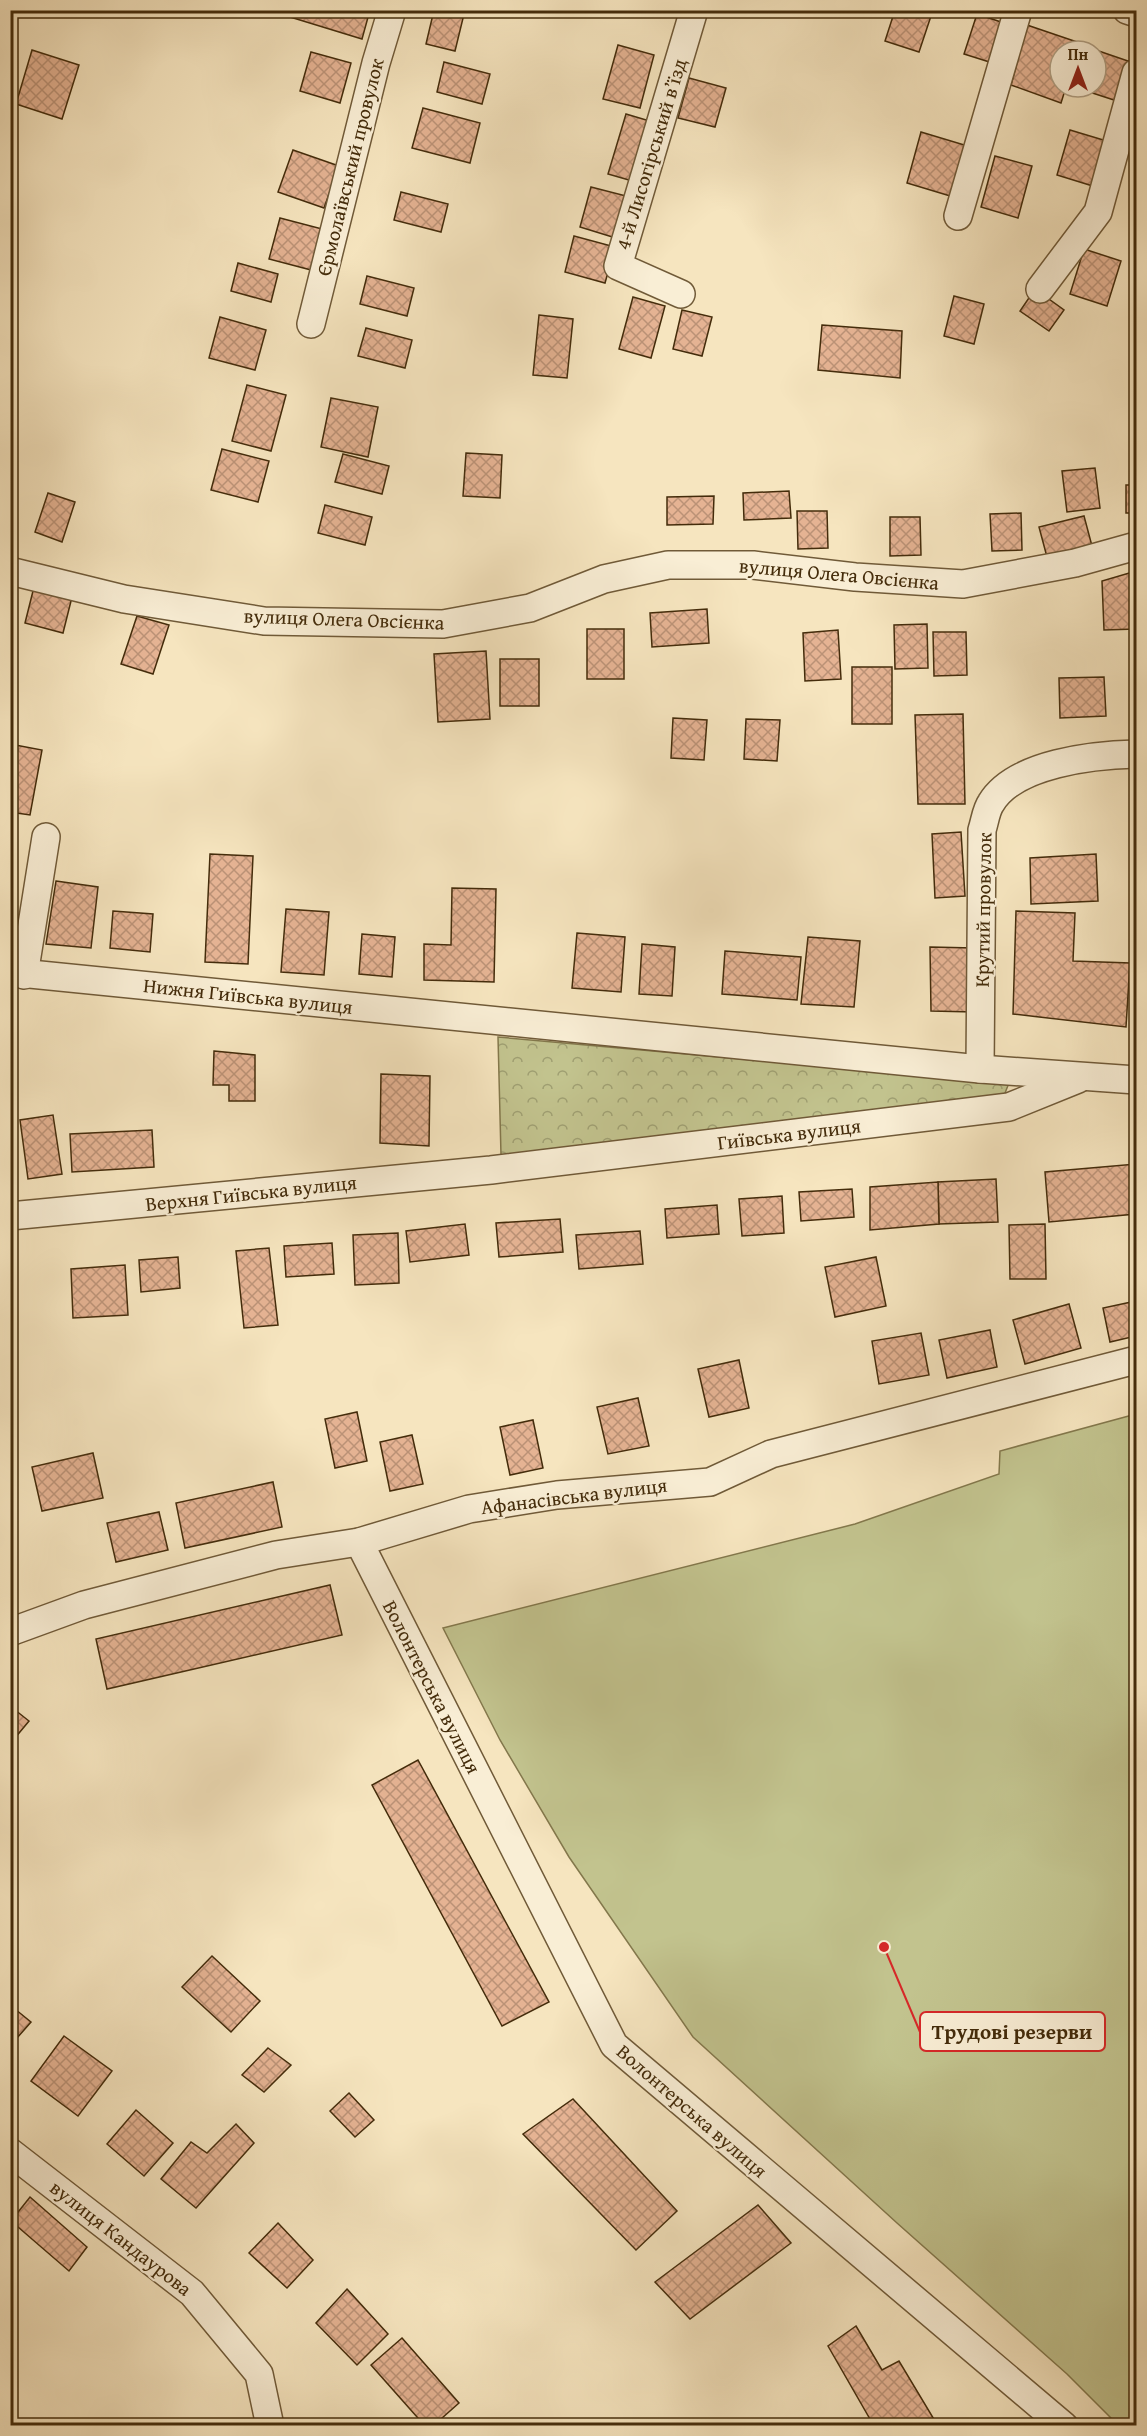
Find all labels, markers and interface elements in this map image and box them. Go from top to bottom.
north arrow [1048,39,1108,99]
text: Пн [1068,42,1088,66]
street label: Єрмолаївський провулок [308,54,391,279]
street label: 4-й Лисогірський в’їзд [608,55,693,253]
street label: вулиця Олега Овсієнка [738,550,941,597]
street label: вулиця Олега Овсієнка [243,601,445,637]
street label: Крутий провулок [967,832,998,988]
street label: Нижня Гиївська вулиця [142,970,354,1021]
street label: Гиївська вулиця [715,1110,862,1157]
street label: Верхня Гиївська вулиця [144,1167,358,1218]
street label: Афанасівська вулиця [479,1470,669,1521]
street label: Волонтерська вулиця [376,1595,489,1779]
callout: Трудові резерви [920,2012,1105,2051]
text: Трудові резерви [932,2016,1092,2047]
street label: Волонтерська вулиця [611,2037,774,2184]
street label: вулиця Кандаурова [44,2173,199,2303]

